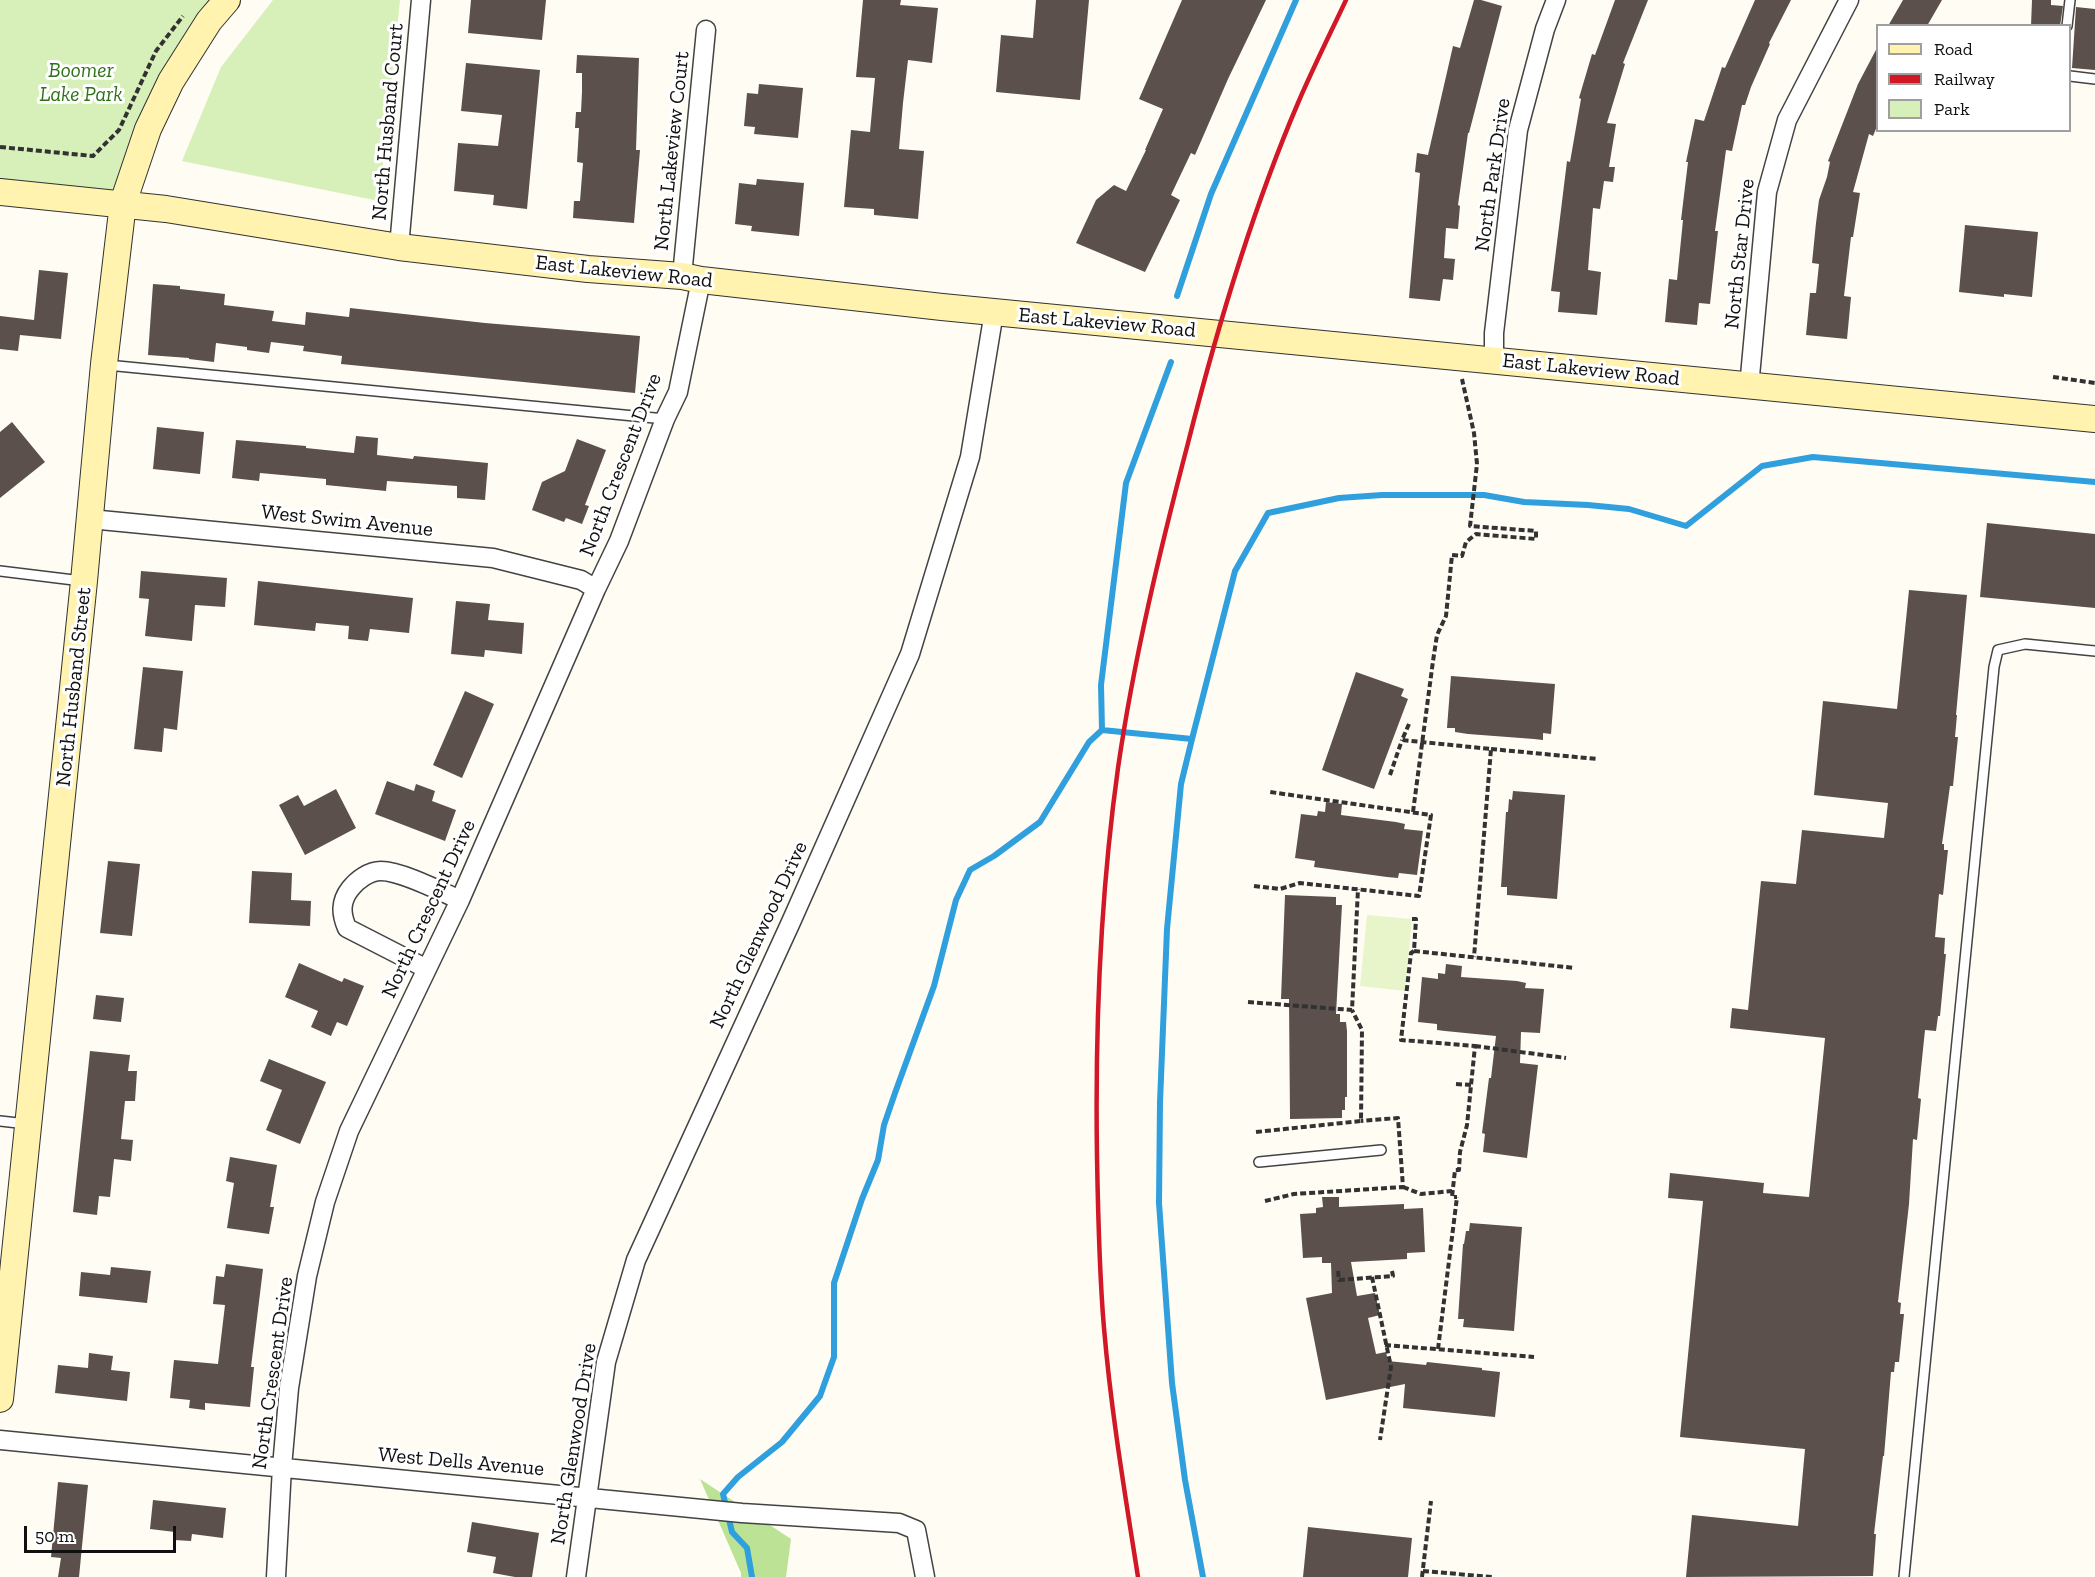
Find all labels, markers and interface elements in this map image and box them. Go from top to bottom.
street label: North Husband Court [367,22,409,222]
legend [1876,24,2071,132]
text: Road [1934,38,1973,60]
street label: North Lakeview Court [649,50,695,252]
park label: Boomer Lake Park [39,58,123,108]
text: Railway [1934,68,1995,90]
street label: North Park Drive [1470,97,1516,253]
text: Park [1934,98,1970,120]
street label: North Star Drive [1720,178,1760,330]
street label: East Lakeview Road [534,250,714,294]
street label: East Lakeview Road [1017,303,1197,343]
street label: East Lakeview Road [1501,348,1681,392]
street label: North Crescent Drive [574,370,668,560]
street label: West Swim Avenue [260,499,434,543]
street label: North Husband Street [51,586,97,788]
street label: North Crescent Drive [377,816,481,1002]
street label: North Glenwood Drive [705,837,813,1033]
street label: North Crescent Drive [247,1275,299,1471]
street label: North Glenwood Drive [546,1341,602,1547]
street label: West Dells Avenue [377,1442,545,1482]
scale bar [27,1514,178,1552]
text: 50 m [35,1525,74,1547]

